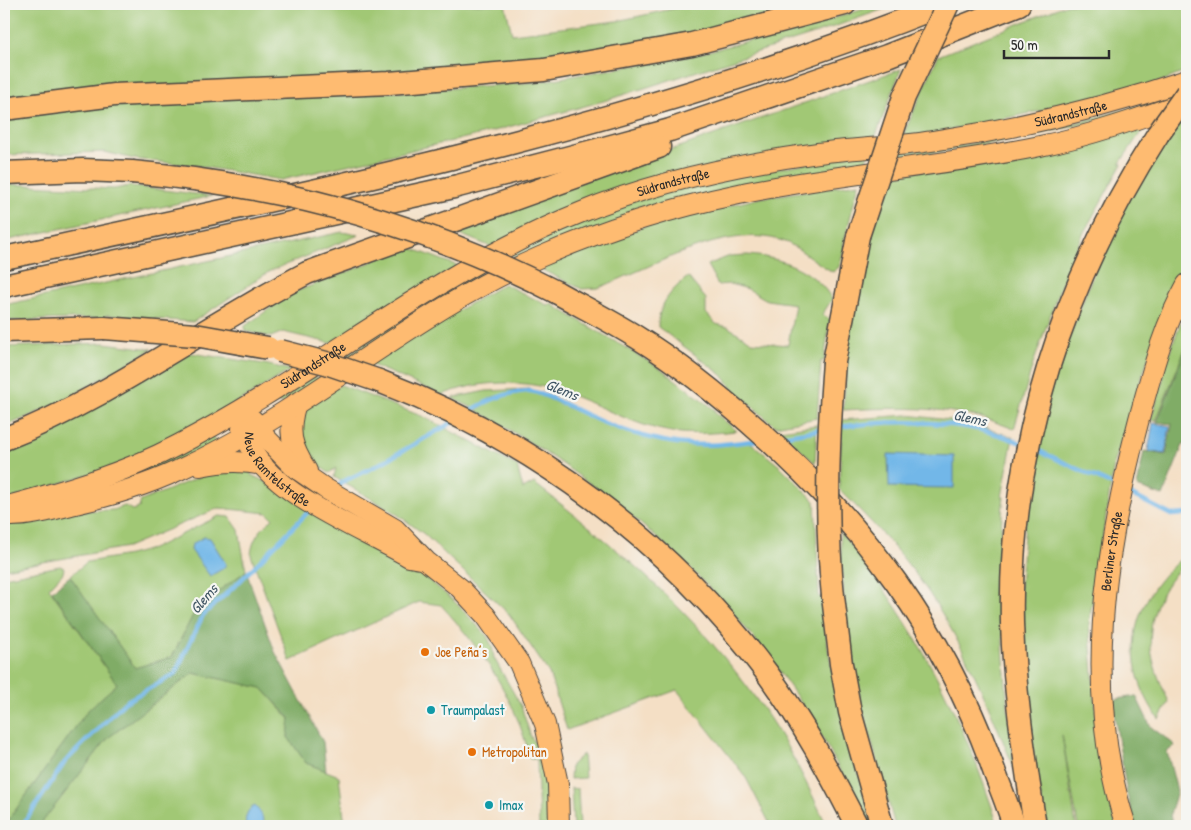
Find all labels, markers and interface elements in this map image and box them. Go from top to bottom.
scale bar [1004,28,1108,60]
text: 50 m [1011,34,1038,55]
street label: Südrandstraße [1032,95,1109,131]
street label: Südrandstraße [634,163,711,201]
street label: Südrandstraße [276,336,349,393]
water label: Glems [543,374,583,406]
water label: Glems [952,404,990,431]
street label: Neue Ramtelstraße [240,431,315,511]
street label: Berliner Straße [1096,509,1127,592]
water label: Glems [185,578,223,618]
place label: Joe Peña’s [435,642,487,661]
marker: Joe Peña’s [419,646,431,658]
place label: Traumpalast [441,700,505,720]
marker: Traumpalast [425,704,437,716]
place label: Metropolitan [482,742,547,762]
marker: Metropolitan [466,746,478,758]
place label: Imax [499,795,524,814]
marker: Imax [483,799,495,811]

